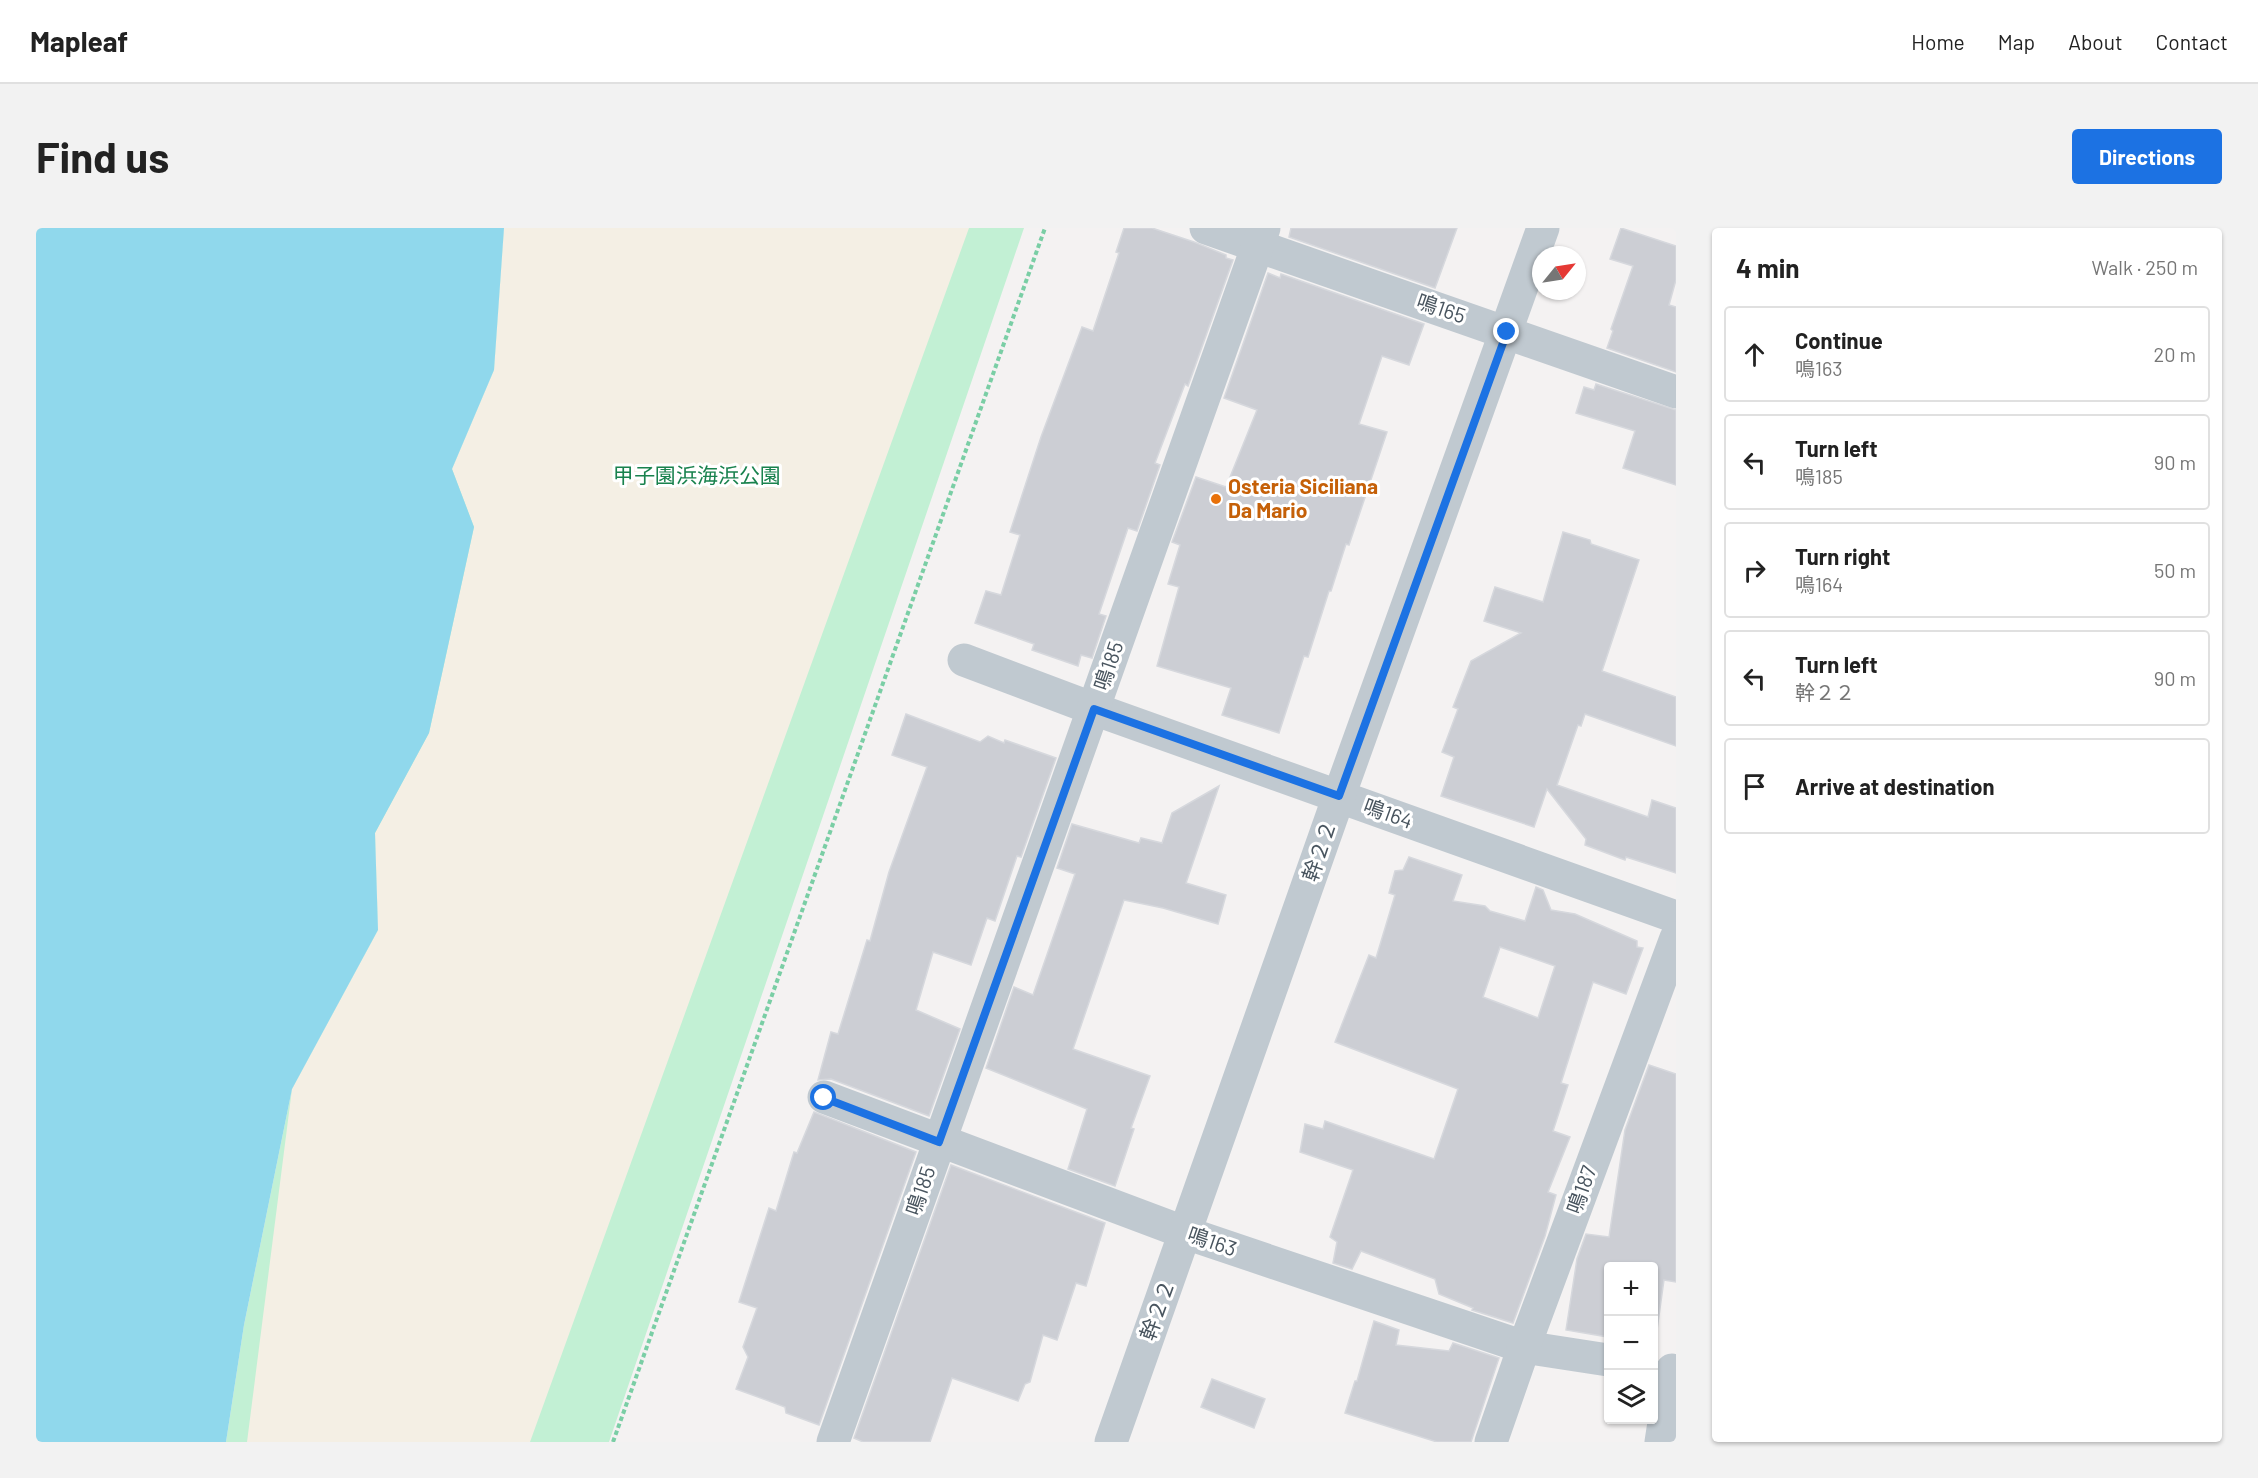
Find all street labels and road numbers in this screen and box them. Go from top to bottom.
street label: 鳴165 [1414,288,1469,328]
street label: 鳴185 [1088,638,1128,693]
street label: 鳴164 [1360,792,1417,833]
street label: 幹２２ [1297,817,1341,884]
street label: 鳴187 [1560,1162,1601,1217]
street label: 鳴185 [900,1163,940,1218]
street label: 鳴163 [1185,1221,1240,1261]
street label: 幹２２ [1134,1276,1179,1343]

